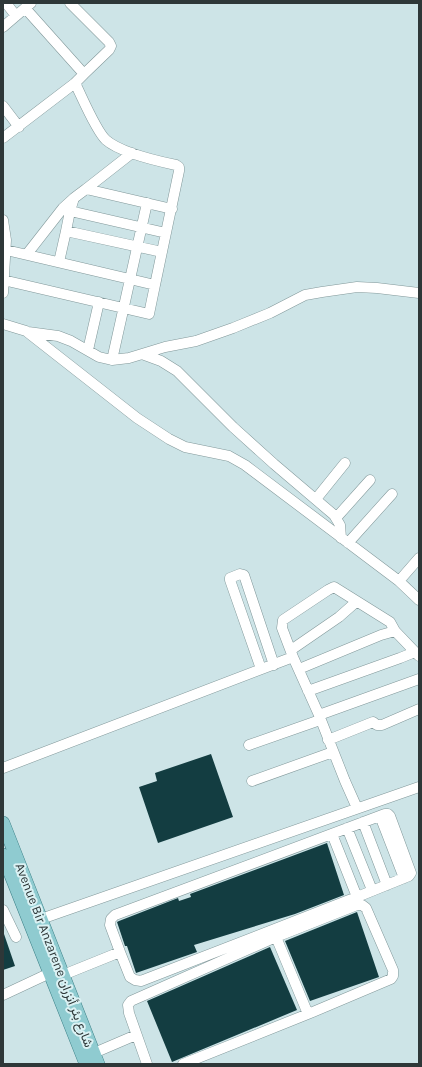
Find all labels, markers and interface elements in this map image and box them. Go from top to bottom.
street label: Avenue Bir Anzarene شارع بئر أنزران [11,861,97,1050]

